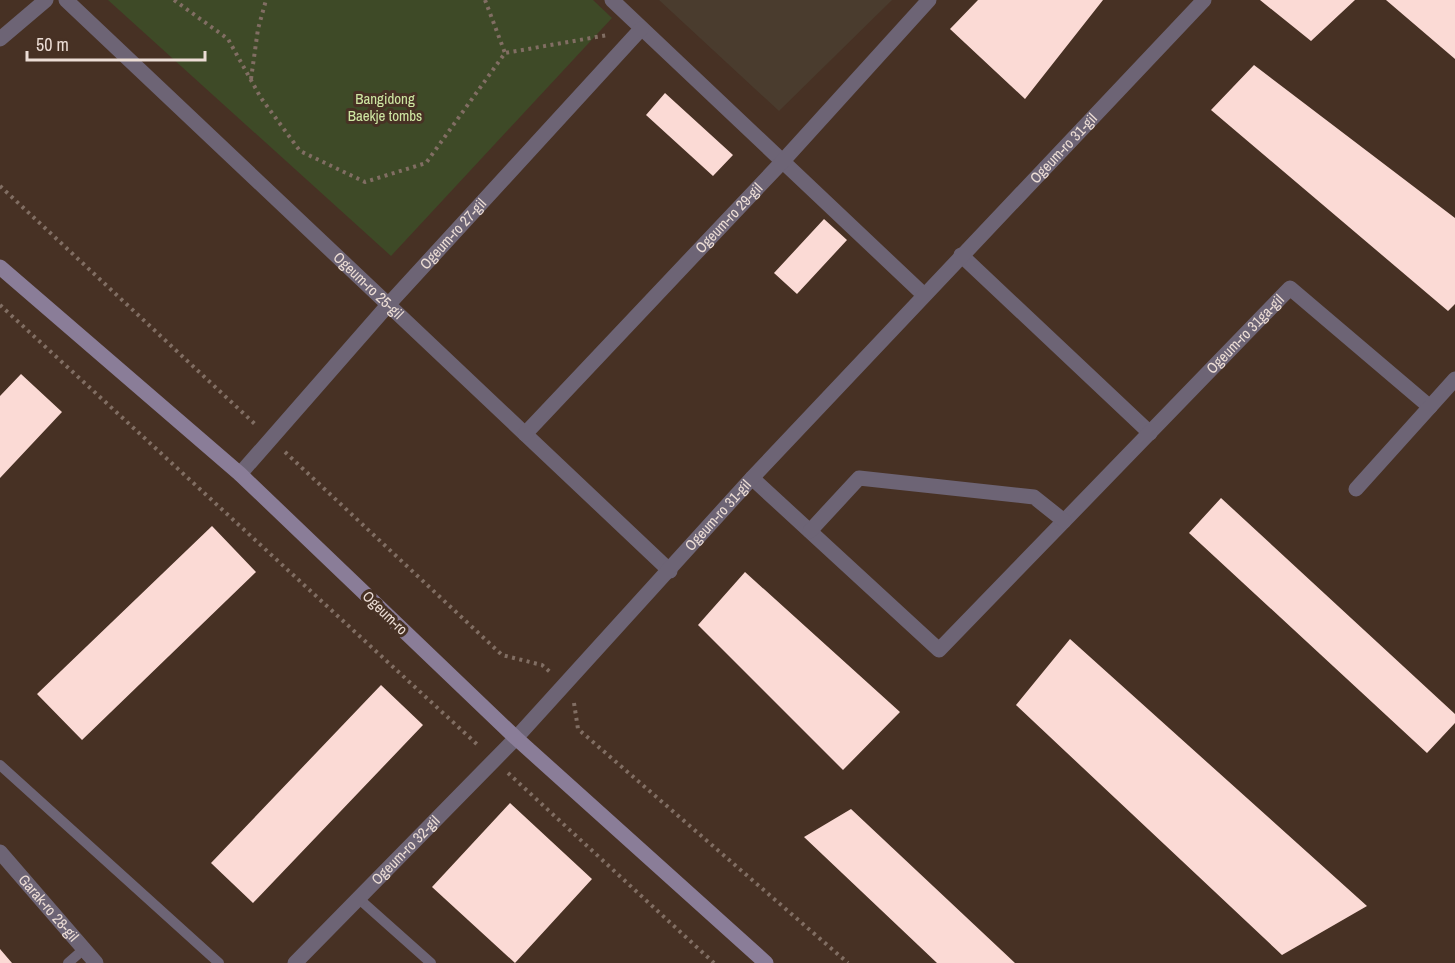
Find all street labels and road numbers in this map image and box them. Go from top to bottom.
street label: Ogeum-ro 31-gil [1025,108,1102,188]
street label: Ogeum-ro 29-gil [690,178,767,258]
street label: Ogeum-ro 27-gil [415,193,491,274]
street label: Ogeum-ro 25-gil [329,247,408,324]
street label: Ogeum-ro 31ga-gil [1201,289,1288,378]
street label: Ogeum-ro 31-gil [680,475,756,555]
street label: Ogeum-ro [358,586,413,640]
street label: Ogeum-ro 32-gil [366,811,444,889]
street label: Garak-ro 28-gil [14,869,84,946]

